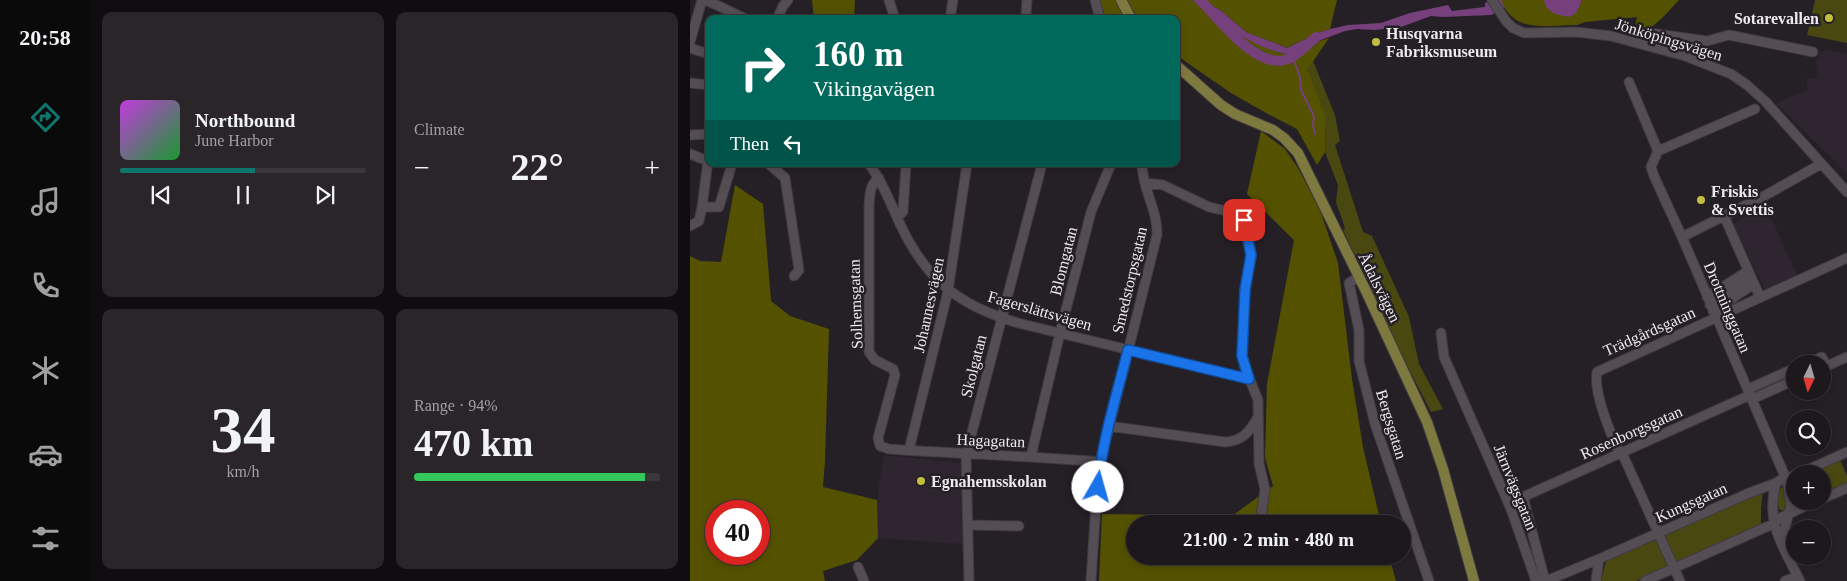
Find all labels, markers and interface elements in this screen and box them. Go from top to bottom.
place label: Sotarevallen [1734,10,1819,27]
marker: Sotarevallen [1823,12,1835,24]
street label: Jönköpingsvägen [1613,15,1724,65]
text: 20:58 [19,25,71,50]
place label: Husqvarna Fabriksmuseum [1386,25,1498,60]
icon: right [730,35,795,100]
text: 160 m [813,35,903,74]
marker: Husqvarna Fabriksmuseum [1370,36,1382,48]
text: Vikingavägen [813,76,935,101]
icon: directions [28,100,63,135]
text: Northbound [195,110,295,131]
text: Climate [414,121,465,138]
icon: left [779,130,807,158]
text: June Harbor [195,132,274,149]
text: Then [730,133,769,154]
text: 22° [510,146,564,188]
text: − [414,152,430,183]
text: + [644,152,660,183]
icon: previous [147,181,175,209]
icon: pause [229,181,257,209]
icon: next [311,181,339,209]
place label: Friskis & Svettis [1711,183,1774,218]
icon: music [28,184,63,219]
marker: Friskis & Svettis [1695,194,1707,206]
pin [1223,199,1265,241]
icon: arrive [1230,206,1258,234]
street label: Blomgatan [1047,225,1081,297]
street label: Smedstorpsgatan [1109,225,1151,336]
street label: Ådalsvägen [1354,250,1404,325]
street label: Johannesvägen [910,256,948,354]
street label: Solhemsgatan [845,259,867,349]
street label: Drottninggatan [1700,259,1754,355]
icon: phone [28,268,63,303]
street label: Fagerslättsvägen [986,287,1094,334]
street label: Trädgårdsgatan [1601,304,1698,360]
street label: Skolgatan [957,333,990,399]
icon: climate [28,353,63,388]
north arrow [1786,355,1831,400]
map controls [1786,355,1831,565]
street label: Bergsgatan [1372,387,1410,461]
text: 34 [211,394,276,466]
text: Range · 94% [414,397,498,414]
street label: Rosenborgsgatan [1578,402,1685,463]
button: search [1786,410,1831,455]
text: 470 km [414,422,533,464]
street label: Hagagatan [956,431,1025,451]
icon: car [28,437,63,472]
street label: Järnvägsgatan [1490,442,1540,533]
position arrow [1071,460,1123,512]
text: km/h [227,463,259,480]
button: + [1786,465,1831,510]
place label: Egnahemsskolan [931,473,1047,491]
marker: Egnahemsskolan [915,475,927,487]
street label: Kungsgatan [1653,479,1730,527]
speed limit sign: 40 [705,500,770,565]
button: − [1786,520,1831,565]
icon: filters [28,521,63,556]
text: 21:00 · 2 min · 480 m [1183,529,1354,550]

